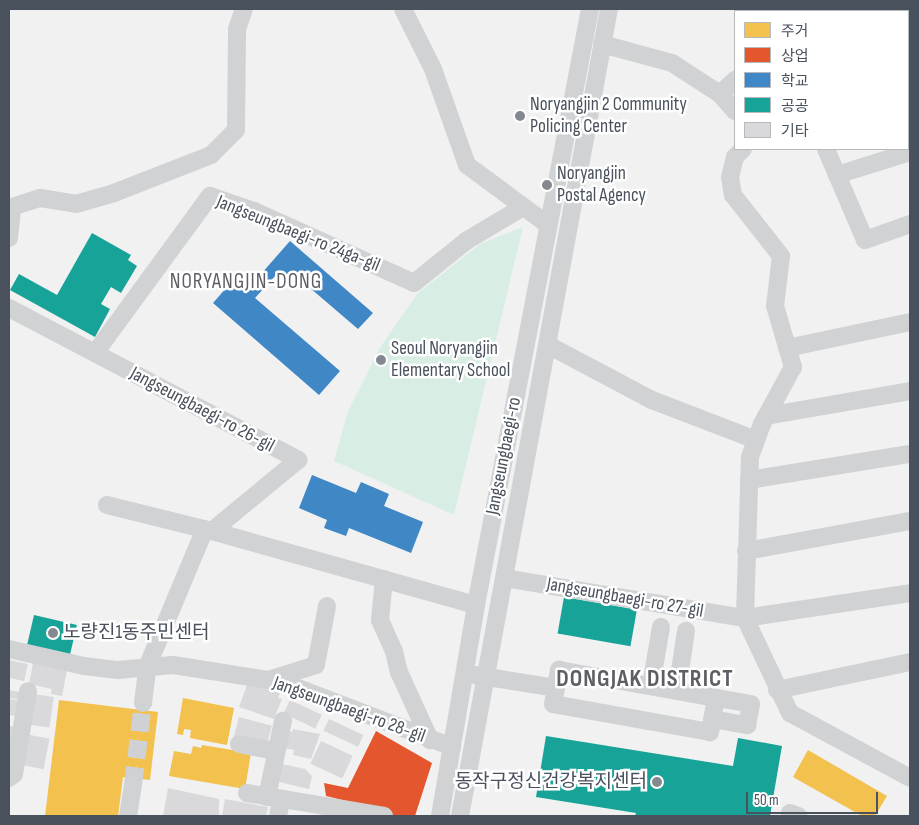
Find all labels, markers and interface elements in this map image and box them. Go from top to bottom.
legend [734,10,909,150]
text: 주거 [781,22,809,41]
text: 상업 [781,47,809,66]
text: 학교 [781,72,809,91]
place label: Noryangjin 2 Community Policing Center [530,94,687,138]
text: 공공 [781,97,809,116]
marker: Noryangjin 2 Community Policing Center [514,110,526,122]
text: 기타 [781,122,809,141]
place label: Noryangjin Postal Agency [557,163,646,207]
marker: Noryangjin Postal Agency [541,179,553,191]
street label: Jangseungbaegi-ro 24ga-gil [213,191,383,277]
district label: NORYANGJIN-DONG [168,269,324,295]
place label: Seoul Noryangjin Elementary School [391,338,510,382]
marker: Seoul Noryangjin Elementary School [375,354,387,366]
street label: Jangseungbaegi-ro 26-gil [126,362,278,458]
street label: Jangseungbaegi-ro [481,395,527,517]
street label: Jangseungbaegi-ro 27-gil [545,573,705,623]
place label: 노량진1동주민센터 [63,622,209,644]
marker: 노량진1동주민센터 [47,627,59,639]
district label: DONGJAK DISTRICT [554,665,736,693]
street label: Jangseungbaegi-ro 28-gil [270,672,428,748]
place label: 동작구정신건강복지센터 [455,771,647,793]
marker: 동작구정신건강복지센터 [651,776,663,788]
scale bar [749,782,882,814]
text: 50 m [754,791,779,810]

